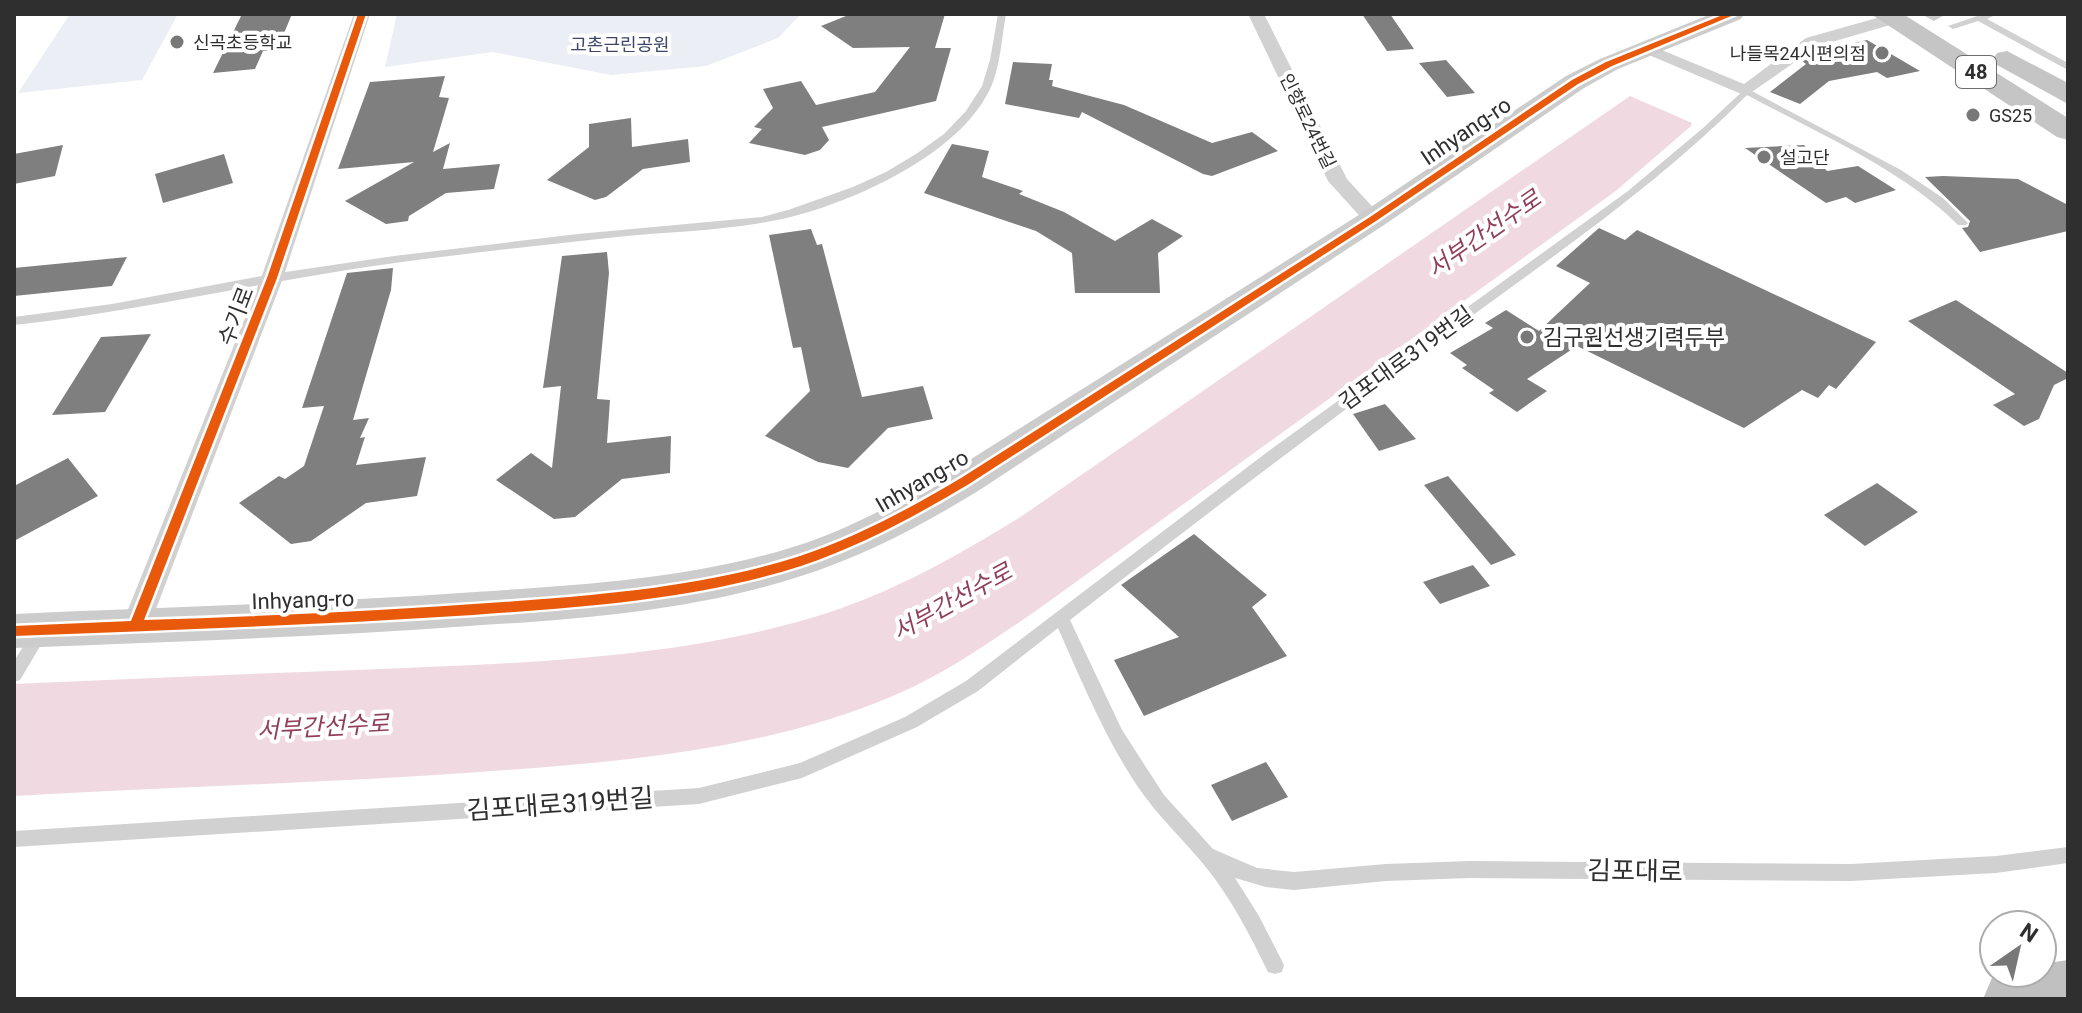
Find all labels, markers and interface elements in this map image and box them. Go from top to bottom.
place label: 신곡초등학교 [193,32,292,53]
marker: 신곡초등학교 [168,33,186,51]
park label: 고촌근린공원 [570,34,670,55]
place label: 나들목24시편의점 [1730,43,1866,64]
marker: 나들목24시편의점 [1873,44,1891,62]
road number: 48 [1956,56,1996,88]
street label: 인향로24번길 [1276,70,1340,172]
street label: Inhyang-ro [1416,92,1516,170]
place label: GS25 [1989,105,2032,126]
marker: GS25 [1964,106,1982,124]
place label: 설고단 [1780,147,1830,168]
marker: 설고단 [1755,148,1773,166]
water label: 서부간선수로 [1422,184,1547,283]
street label: 수기로 [213,283,259,349]
street label: 김포대로319번길 [1335,301,1477,415]
place label: 김구원선생기력두부 [1543,325,1725,350]
marker: 김구원선생기력두부 [1518,328,1536,346]
street label: Inhyang-ro [871,444,973,518]
water label: 서부간선수로 [887,557,1018,646]
street label: Inhyang-ro [251,586,355,614]
water label: 서부간선수로 [256,710,391,744]
street label: 김포대로319번길 [466,783,654,825]
street label: 김포대로 [1587,855,1683,887]
north arrow [1978,909,2058,989]
text: N [2015,918,2042,948]

